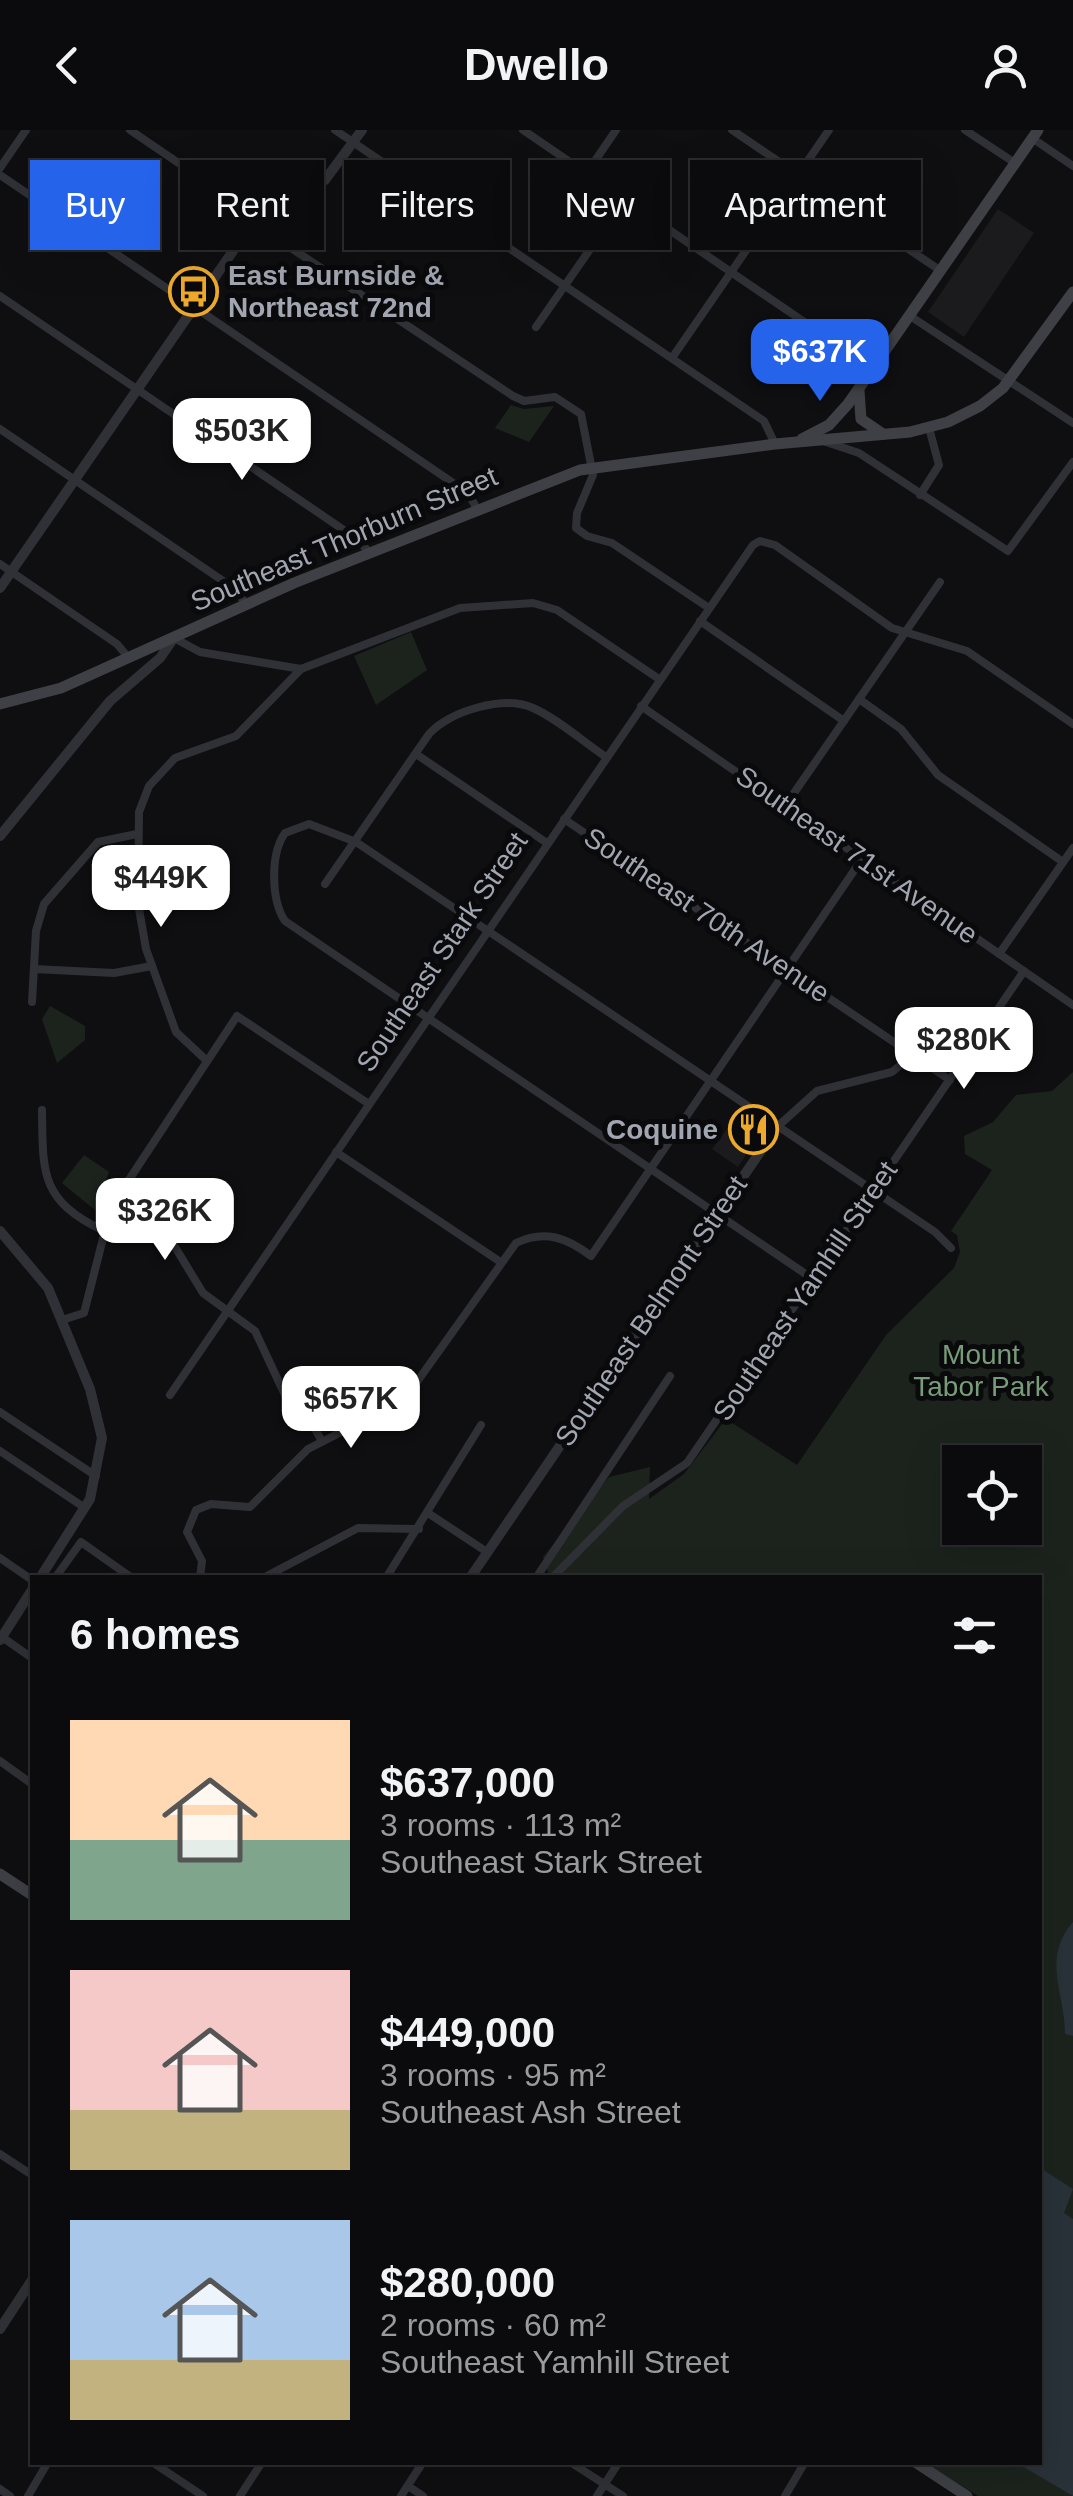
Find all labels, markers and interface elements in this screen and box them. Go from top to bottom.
icon: back [40,38,95,93]
icon: person [978,38,1033,93]
text: Dwello [464,39,609,90]
chip: Buy [30,160,160,250]
chip: Rent [180,160,324,250]
chip: Filters [344,160,510,250]
chip: New [530,160,670,250]
chip: Apartment [690,160,921,250]
place label: East Burnside & Northeast 72nd [228,260,444,323]
bus stop icon: East Burnside & Northeast 72nd [167,265,219,317]
pin: $637K [750,319,890,404]
text: $637K [773,333,867,369]
pin: $503K [172,398,312,483]
text: $503K [195,412,289,448]
street label: Southeast Thorburn Street [186,460,502,618]
street label: Southeast 71st Avenue [730,760,984,950]
street label: Southeast 70th Avenue [579,821,835,1009]
street label: Southeast Stark Street [350,826,534,1077]
pin: $449K [91,845,231,930]
text: $449K [114,859,208,895]
pin: $280K [894,1007,1034,1092]
text: $280K [917,1021,1011,1057]
restaurant icon: Coquine [727,1103,779,1155]
place label: Coquine [606,1114,718,1145]
street label: Southeast Yamhill Street [707,1155,903,1426]
street label: Southeast Belmont Street [549,1170,753,1452]
pin: $326K [95,1178,235,1263]
text: $326K [118,1192,212,1228]
park label: Mount Tabor Park [913,1339,1050,1402]
pin: $657K [281,1366,421,1451]
text: $657K [304,1380,398,1416]
map controls [942,1445,1042,1545]
button: locate [942,1445,1042,1545]
icon: filters [947,1608,1002,1663]
text: 6 homes [70,1611,240,1658]
text: $637,000 [380,1759,555,1806]
icon: home [150,1760,270,1880]
text: 3 rooms · 113 m² [380,1807,621,1843]
text: Southeast Stark Street [380,1844,702,1880]
text: $449,000 [380,2009,555,2056]
icon: home [150,2010,270,2130]
text: 3 rooms · 95 m² [380,2057,606,2093]
text: Southeast Ash Street [380,2094,681,2130]
text: $280,000 [380,2259,555,2306]
icon: home [150,2260,270,2380]
text: 2 rooms · 60 m² [380,2307,606,2343]
text: Southeast Yamhill Street [380,2344,729,2380]

